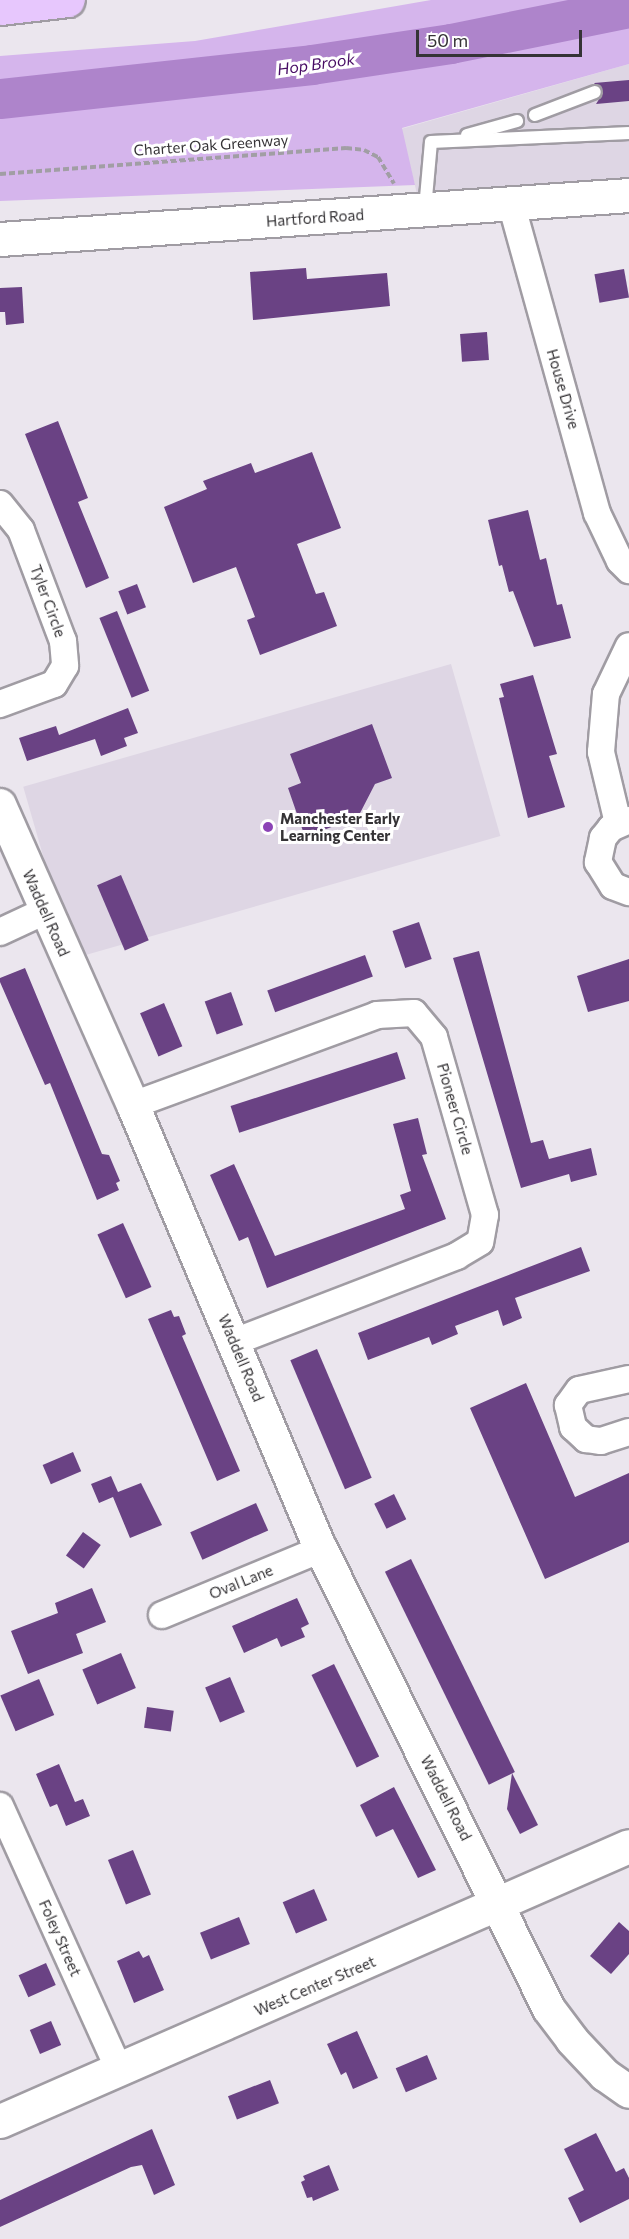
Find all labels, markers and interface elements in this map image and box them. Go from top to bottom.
scale bar [419,18,586,56]
text: 50 m [427,29,468,51]
water label: Hop Brook [276,49,356,79]
street label: Charter Oak Greenway [133,131,289,159]
street label: Hartford Road [265,206,365,230]
street label: House Drive [543,347,583,431]
street label: Tyler Circle [27,562,69,640]
place label: Manchester Early Learning Center [280,809,400,844]
marker: Manchester Early Learning Center [261,820,275,834]
street label: Waddell Road [19,867,73,959]
street label: Pioneer Circle [433,1061,477,1157]
street label: Waddell Road [215,1312,267,1404]
street label: Oval Lane [206,1561,276,1603]
street label: Waddell Road [417,1752,475,1844]
street label: Foley Street [35,1897,85,1979]
street label: West Center Street [252,1952,378,2020]

